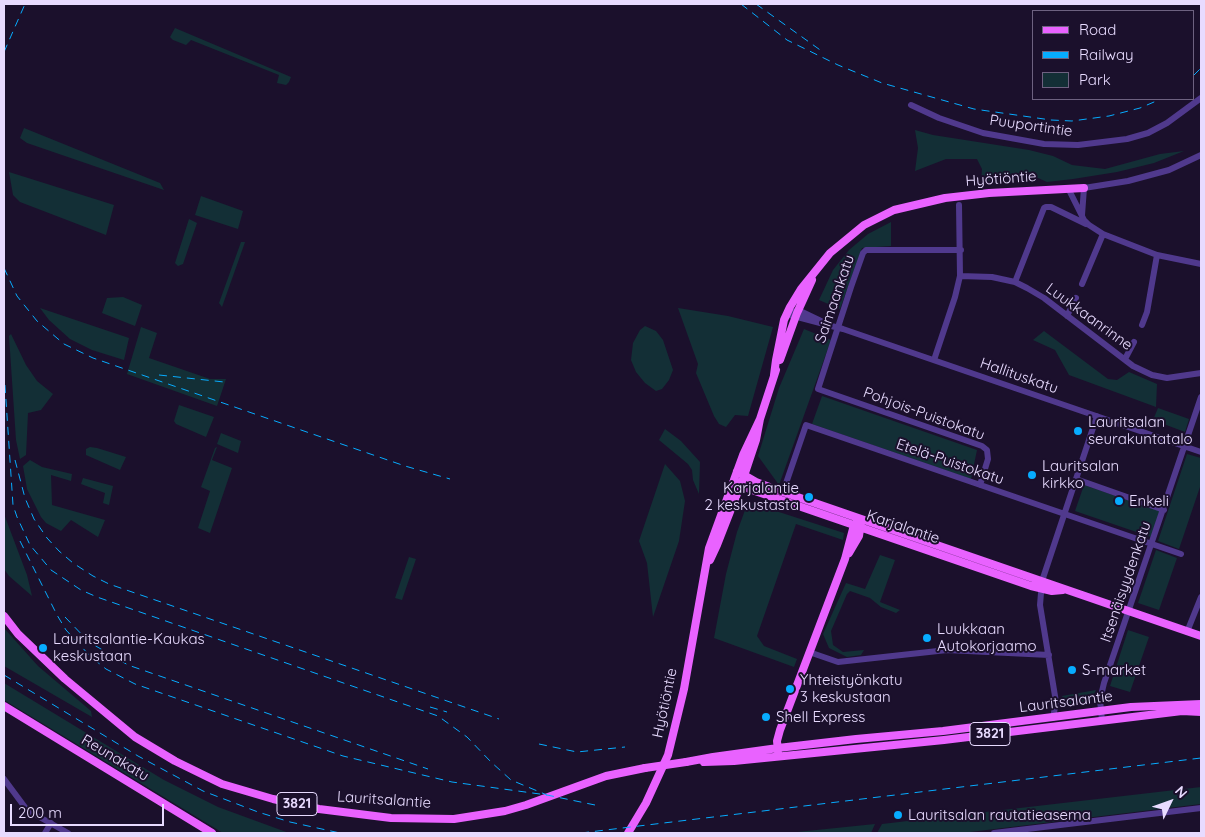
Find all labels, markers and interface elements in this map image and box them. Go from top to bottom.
legend [1032,10,1195,100]
text: Road [1079,20,1116,39]
text: Railway [1079,45,1134,64]
text: Park [1079,70,1111,89]
street label: Puuportintie [988,111,1074,141]
street label: Hyötiöntie [965,168,1037,190]
street label: Saimaankatu [812,253,858,345]
street label: Luukkaanrinne [1042,280,1136,354]
street label: Hallituskatu [978,354,1060,398]
street label: Pohjois-Puistokatu [861,384,987,444]
place label: Lauritsalan seurakuntatalo [1088,413,1193,448]
marker: Lauritsalan seurakuntatalo [1072,425,1084,437]
street label: Etelä-Puistokatu [894,435,1006,489]
place label: Lauritsalan kirkko [1042,457,1119,492]
marker: Lauritsalan kirkko [1026,469,1038,481]
place label: Karjalantie 2 keskustasta [704,479,799,514]
marker: Karjalantie 2 keskustasta [803,491,815,503]
place label: Enkeli [1129,492,1169,510]
marker: Enkeli [1113,495,1125,507]
street label: Karjalantie [864,506,942,548]
street label: Itsenäisyydenkatu [1097,519,1155,645]
place label: Luukkaan Autokorjaamo [937,620,1037,655]
place label: Lauritsalantie-Kaukas keskustaan [53,630,205,665]
marker: Luukkaan Autokorjaamo [921,632,933,644]
marker: Lauritsalantie-Kaukas keskustaan [37,642,49,654]
place label: S-market [1082,661,1146,679]
marker: S-market [1066,664,1078,676]
street label: Hyötiöntie [649,666,681,740]
place label: Yhteistyönkatu 3 keskustaan [800,671,903,706]
marker: Yhteistyönkatu 3 keskustaan [784,683,796,695]
street label: Lauritsalantie [1018,687,1114,717]
place label: Shell Express [776,708,865,726]
marker: Shell Express [760,711,772,723]
road number: 3821 [970,722,1010,746]
street label: Reunakatu [78,731,152,785]
north arrow [1145,777,1195,827]
text: N [1171,782,1191,802]
street label: Lauritsalantie [336,788,432,812]
road number: 3821 [277,792,317,816]
scale bar [12,794,166,826]
text: 200 m [18,803,62,822]
place label: Lauritsalan rautatieasema [908,806,1091,824]
marker: Lauritsalan rautatieasema [892,809,904,821]

